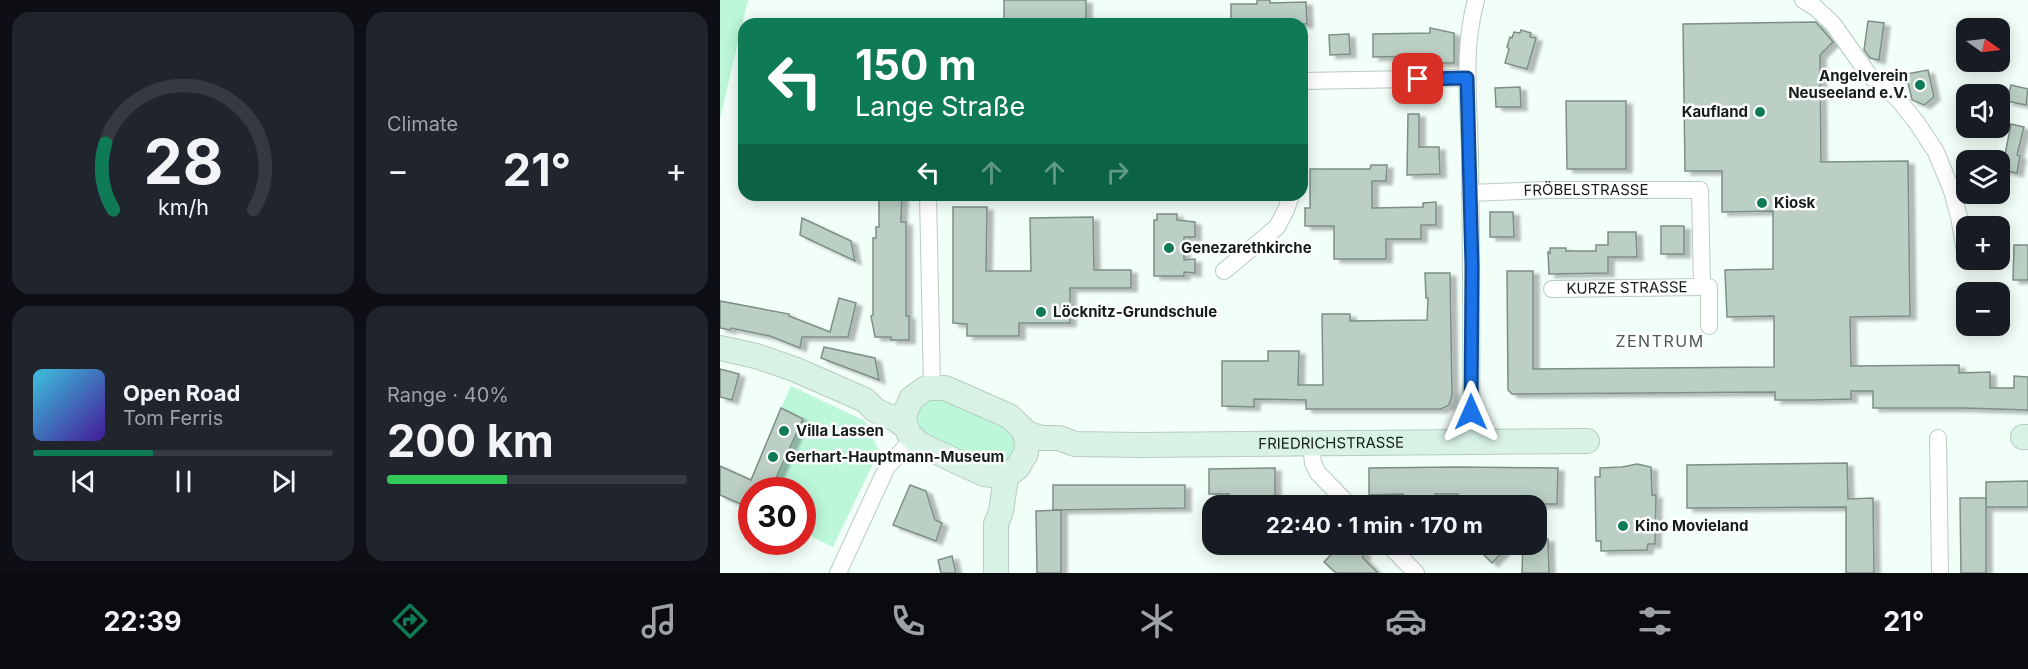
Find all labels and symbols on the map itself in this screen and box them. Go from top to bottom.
north arrow [1956,18,2010,72]
pin [1392,53,1443,104]
place label: Angelverein Neuseeland e.V. [1788,66,1908,102]
marker: Angelverein Neuseeland e.V. [1913,78,1927,92]
place label: Kaufland [1682,102,1748,121]
marker: Kaufland [1753,105,1767,119]
street label: FRÖBELSTRASSE [1523,180,1648,200]
place label: Kiosk [1774,193,1816,212]
marker: Kiosk [1755,196,1769,210]
place label: Genezarethkirche [1181,238,1312,257]
marker: Genezarethkirche [1162,241,1176,255]
street label: KURZE STRASSE [1566,277,1688,298]
place label: Löcknitz-Grundschule [1053,302,1217,321]
marker: Löcknitz-Grundschule [1034,305,1048,319]
district label: ZENTRUM [1615,331,1705,351]
position arrow [1439,380,1503,444]
place label: Villa Lassen [796,421,884,440]
marker: Villa Lassen [777,424,791,438]
street label: FRIEDRICHSTRASSE [1258,433,1404,453]
place label: Gerhart-Hauptmann-Museum [785,447,1004,466]
marker: Gerhart-Hauptmann-Museum [766,450,780,464]
speed limit sign: 30 [738,477,816,555]
place label: Kino Movieland [1635,516,1749,535]
marker: Kino Movieland [1616,519,1630,533]

